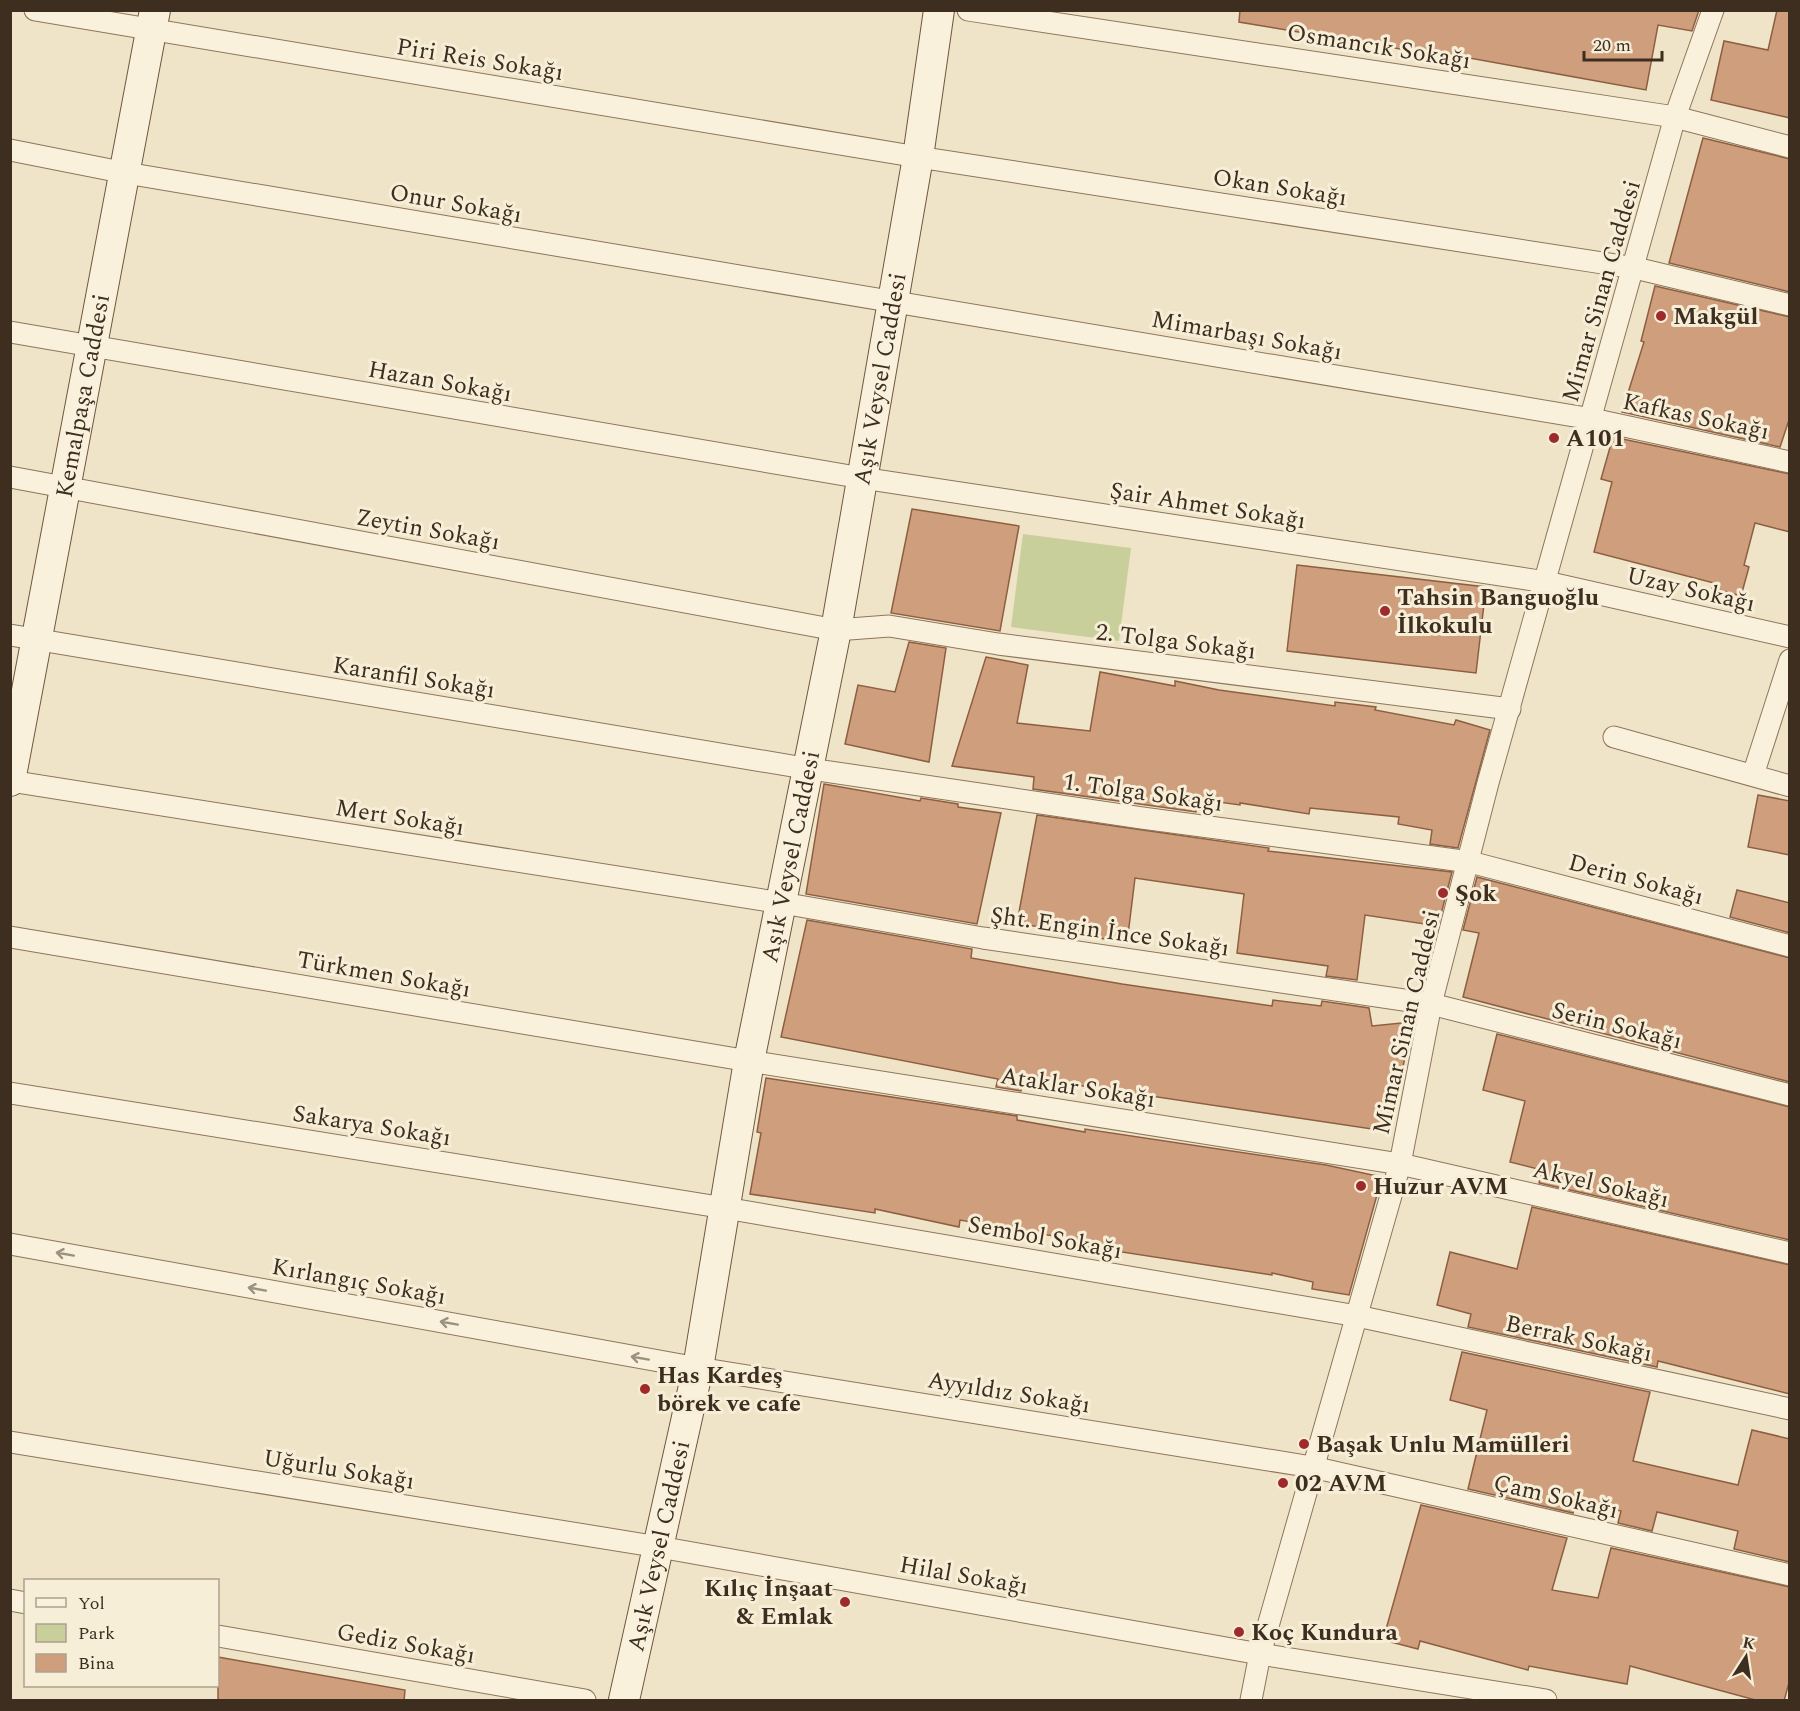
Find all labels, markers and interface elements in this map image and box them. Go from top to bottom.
street label: Osmancık Sokağı [1284,15,1473,79]
scale bar [1584,24,1662,62]
street label: Piri Reis Sokağı [394,29,566,91]
text: 20 m [1593,32,1631,59]
street label: Okan Sokağı [1210,160,1350,216]
street label: Onur Sokağı [387,175,525,233]
street label: Mimar Sinan Caddesi [1553,176,1651,407]
street label: Aşık Veysel Caddesi [844,270,917,488]
street label: Kemalpaşa Caddesi [47,291,120,501]
place label: Makgül [1673,299,1759,335]
street label: Mimarbaşı Sokağı [1149,302,1345,370]
marker: Makgül [1654,309,1668,323]
street label: Hazan Sokağı [365,352,515,412]
street label: Kafkas Sokağı [1619,384,1772,450]
place label: A101 [1566,421,1625,457]
marker: A101 [1547,431,1561,445]
street label: Şair Ahmet Sokağı [1107,473,1308,539]
street label: Zeytin Sokağı [353,500,503,560]
street label: Uzay Sokağı [1623,558,1759,622]
place label: Tahsin Banguoğlu İlkokulu [1397,580,1599,644]
marker: Tahsin Banguoğlu İlkokulu [1378,604,1392,618]
street label: 2. Tolga Sokağı [1094,614,1258,670]
street label: Karanfil Sokağı [330,647,498,709]
street label: Aşık Veysel Caddesi [752,748,830,966]
street label: 1. Tolga Sokağı [1061,764,1225,822]
street label: Mert Sokağı [333,790,467,846]
street label: Derin Sokağı [1564,845,1707,915]
place label: Şok [1455,876,1497,912]
marker: Şok [1436,886,1450,900]
street label: Şht. Engin İnce Sokağı [988,897,1232,967]
street label: Mimar Sinan Caddesi [1364,906,1450,1138]
street label: Türkmen Sokağı [294,942,474,1008]
street label: Serin Sokağı [1548,992,1686,1060]
street label: Ataklar Sokağı [998,1058,1158,1118]
street label: Sakarya Sokağı [290,1096,454,1156]
street label: Akyel Sokağı [1529,1152,1672,1218]
place label: Huzur AVM [1373,1169,1508,1205]
marker: Huzur AVM [1354,1179,1368,1193]
street label: Sembol Sokağı [965,1207,1125,1269]
one-way arrow [55,1248,75,1259]
street label: Kırlangıç Sokağı [269,1249,449,1315]
one-way arrow [247,1283,267,1294]
street label: Berrak Sokağı [1502,1306,1656,1372]
one-way arrow [439,1317,459,1328]
one-way arrow [631,1352,651,1363]
place label: Has Kardeş börek ve cafe [657,1358,801,1422]
street label: Ayyıldız Sokağı [925,1362,1093,1424]
marker: Has Kardeş börek ve cafe [638,1382,652,1396]
place label: Başak Unlu Mamülleri [1316,1427,1569,1463]
street label: Aşık Veysel Caddesi [618,1437,700,1655]
marker: Başak Unlu Mamülleri [1297,1437,1311,1451]
street label: Uğurlu Sokağı [261,1440,417,1500]
street label: Çam Sokağı [1490,1465,1622,1529]
place label: 02 AVM [1295,1466,1387,1502]
marker: 02 AVM [1276,1476,1290,1490]
street label: Hilal Sokağı [897,1547,1031,1605]
place label: Kılıç İnşaat & Emlak [704,1571,834,1635]
legend [24,1579,219,1687]
text: Yol [78,1590,105,1617]
marker: Kılıç İnşaat & Emlak [838,1595,852,1609]
street label: Gediz Sokağı [334,1614,478,1674]
place label: Koç Kundura [1251,1615,1398,1651]
text: Park [78,1620,115,1647]
marker: Koç Kundura [1232,1625,1246,1639]
north arrow [1716,1627,1776,1687]
text: K [1740,1630,1758,1656]
text: Bina [78,1650,115,1677]

